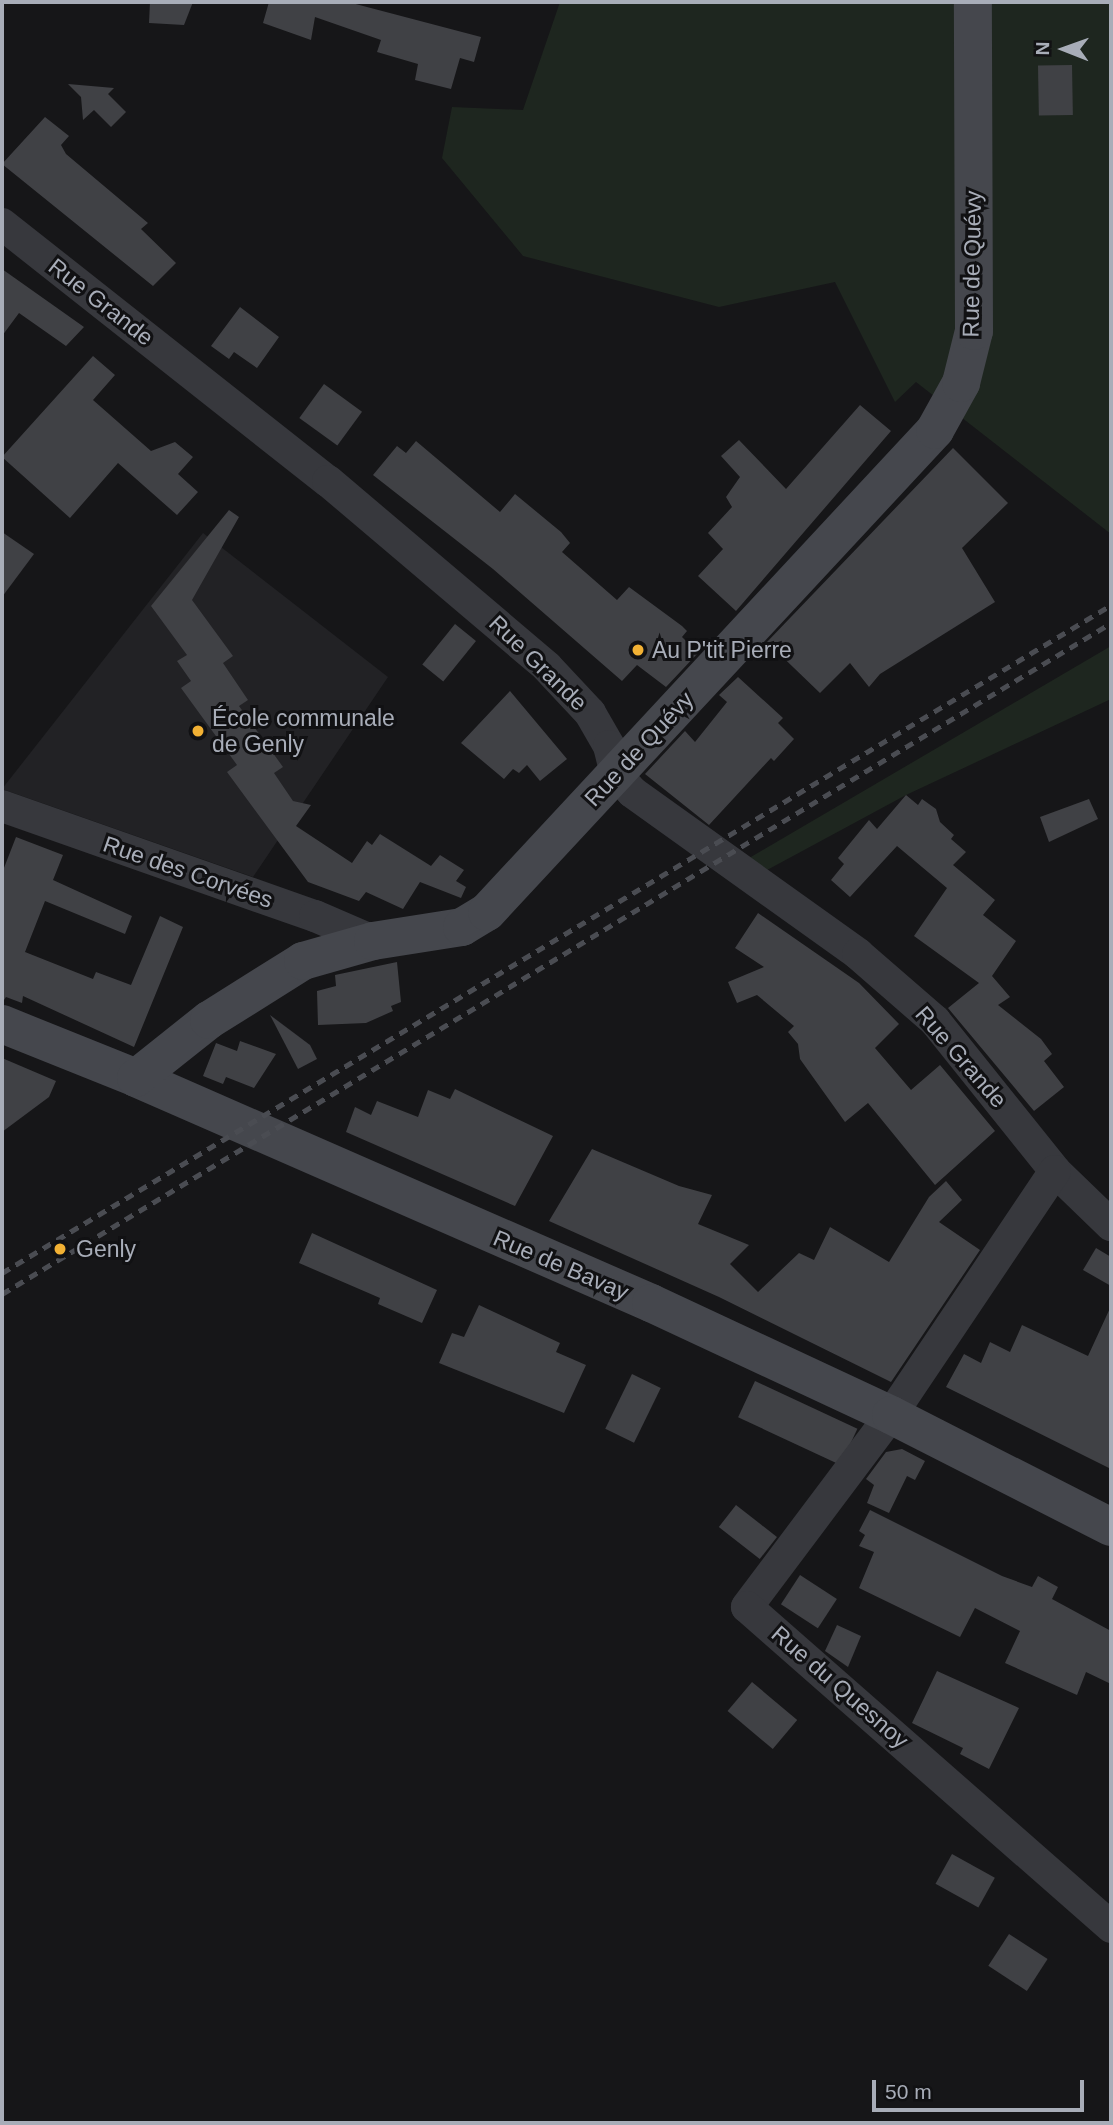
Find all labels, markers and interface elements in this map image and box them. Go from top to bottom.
north arrow [1029,14,1099,84]
text: N [1032,42,1053,56]
street label: Rue de Quévy [957,190,987,338]
street label: Rue Grande [43,253,159,351]
street label: Rue Grande [483,610,593,716]
place label: Au P'tit Pierre [652,636,792,664]
marker: Au P'tit Pierre [630,642,646,658]
street label: Rue de Quévy [579,686,699,812]
place label: École communale de Genly [212,704,395,758]
marker: École communale de Genly [190,723,206,739]
street label: Rue des Corvées [99,830,277,914]
street label: Rue Grande [909,1001,1013,1113]
street label: Rue de Bavay [489,1224,633,1306]
place label: Genly [76,1235,136,1263]
marker: Genly [50,1239,70,1259]
street label: Rue du Quesnoy [766,1620,914,1754]
scale bar [875,2066,1087,2110]
text: 50 m [885,2080,932,2103]

